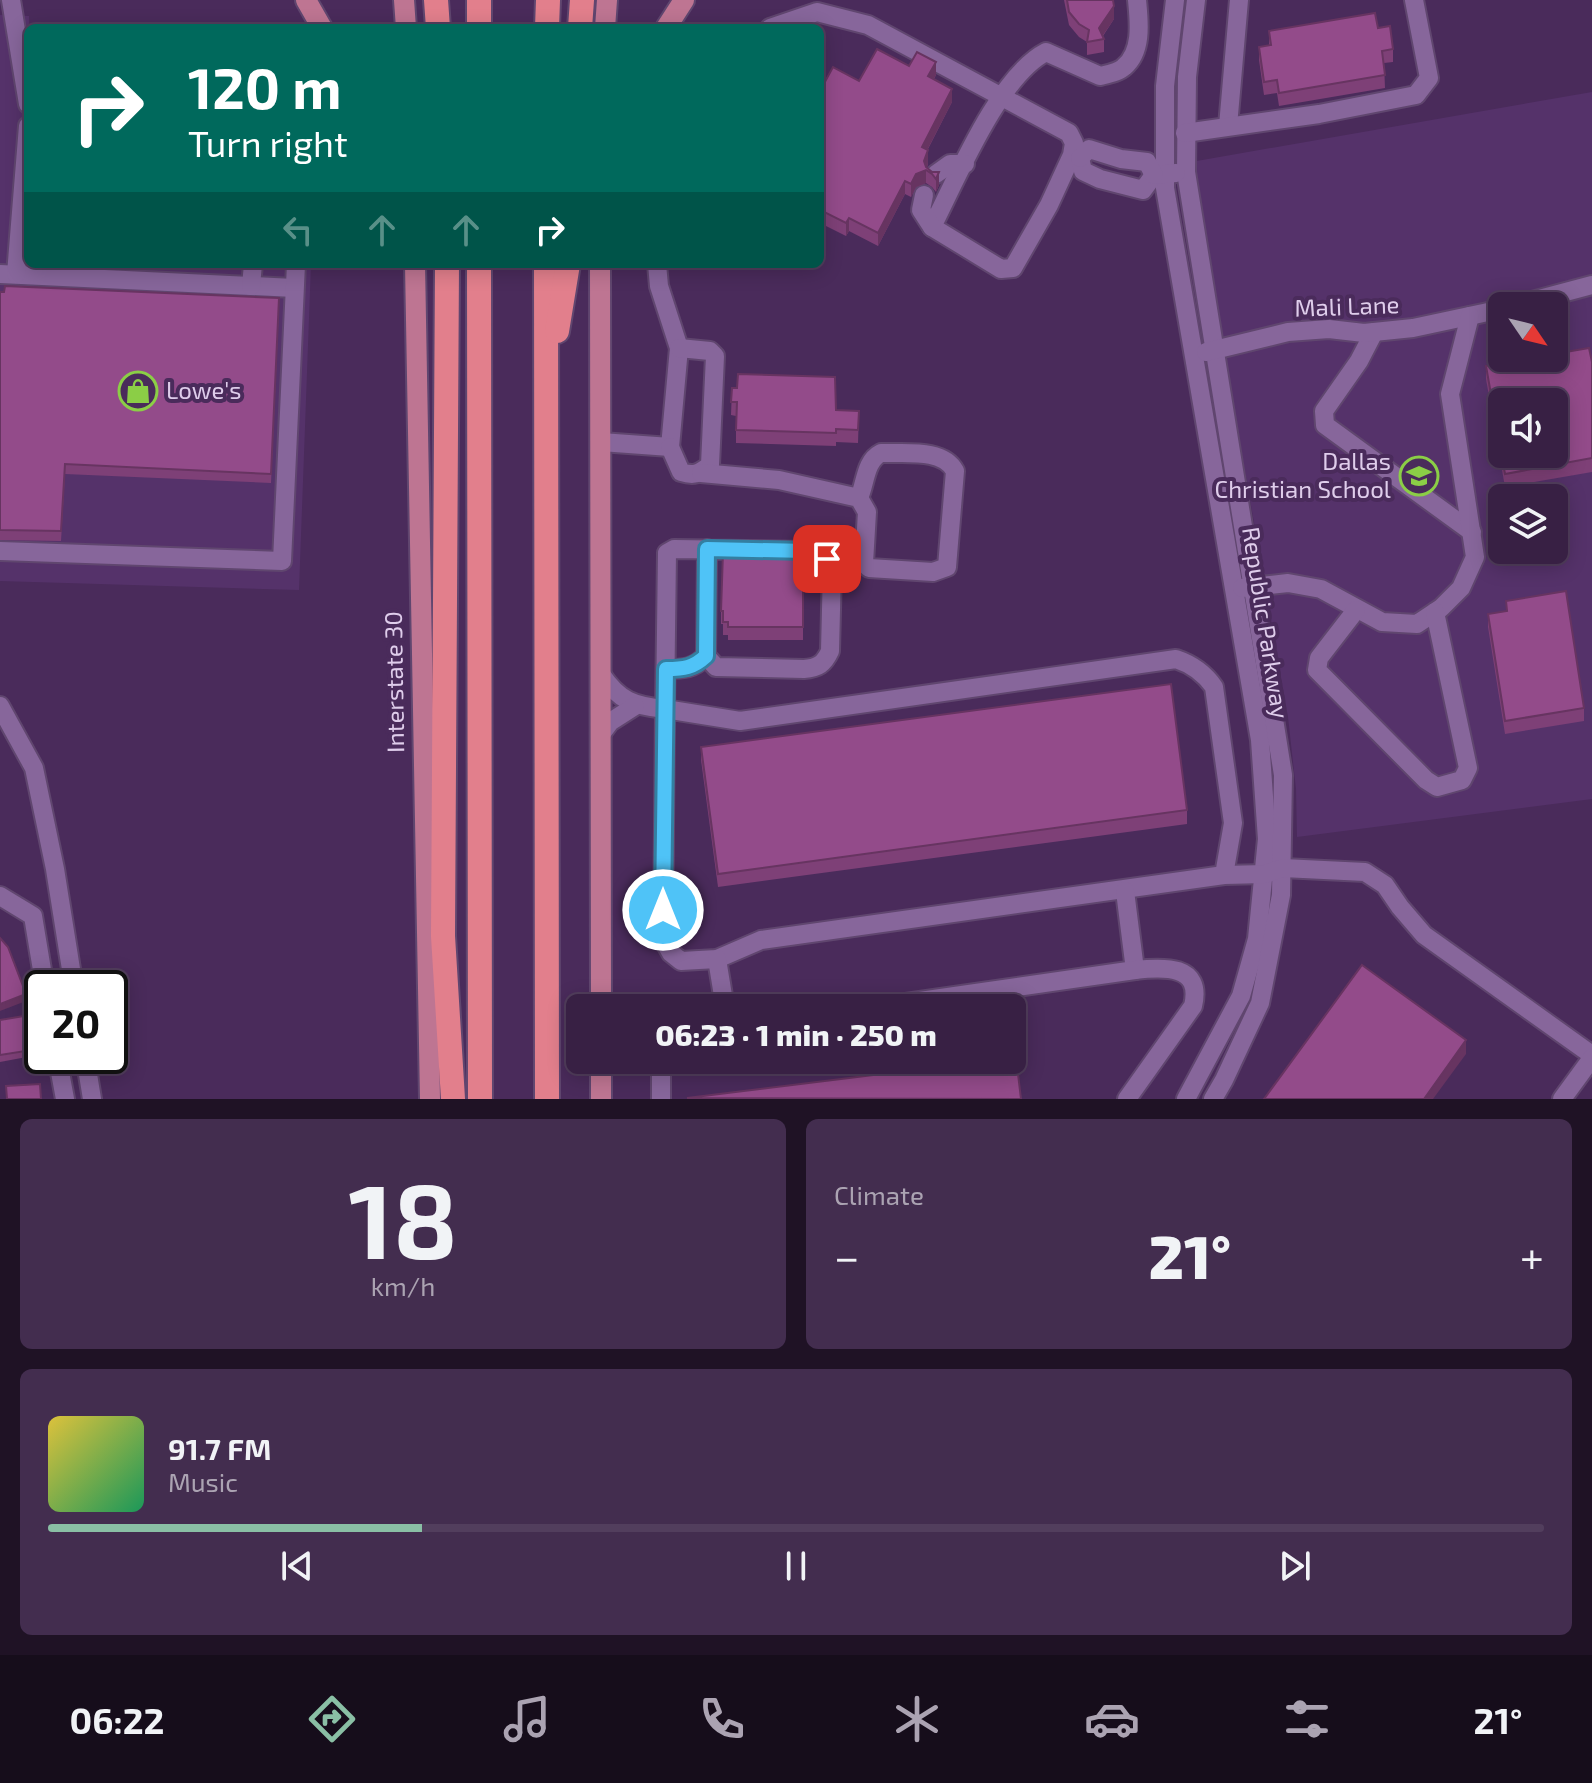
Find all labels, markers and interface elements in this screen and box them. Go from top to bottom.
text: 120 m [188,53,342,120]
icon: right [56,56,160,160]
text: Turn right [188,121,348,164]
icon: left [276,208,320,252]
icon: ahead [360,208,404,252]
icon: ahead [444,208,488,252]
icon: right [528,208,572,252]
street label: Mali Lane [1294,289,1400,322]
north arrow [1488,292,1568,372]
map controls [1488,292,1568,564]
shop icon: Lowe's [117,370,159,412]
place label: Lowe's [166,375,241,404]
button: sound [1488,388,1568,468]
place label: Dallas Christian School [1215,446,1391,503]
school or university icon: Dallas Christian School [1398,455,1440,497]
button: layers [1488,484,1568,564]
pin [793,525,861,593]
street label: Republic Parkway [1237,525,1296,721]
icon: arrive [805,537,849,581]
street label: Interstate 30 [378,611,409,753]
position arrow [621,868,705,952]
speed limit sign: 20 [24,970,128,1074]
text: 06:23 · 1 min · 250 m [655,1016,937,1052]
text: 18 [348,1155,458,1280]
text: Climate [834,1179,924,1210]
text: 21° [1148,1219,1231,1291]
text: − [834,1229,860,1282]
text: + [1520,1229,1544,1282]
text: km/h [371,1270,435,1301]
text: 91.7 FM [168,1430,272,1466]
text: Music [168,1466,238,1497]
icon: previous [275,1544,319,1588]
icon: pause [774,1544,818,1588]
icon: next [1273,1544,1317,1588]
icon: directions [304,1691,360,1747]
icon: music [499,1691,555,1747]
icon: phone [694,1691,750,1747]
icon: climate [889,1691,945,1747]
icon: car [1084,1691,1140,1747]
icon: filters [1279,1691,1335,1747]
text: 06:22 [70,1698,165,1741]
text: 21° [1474,1698,1522,1741]

